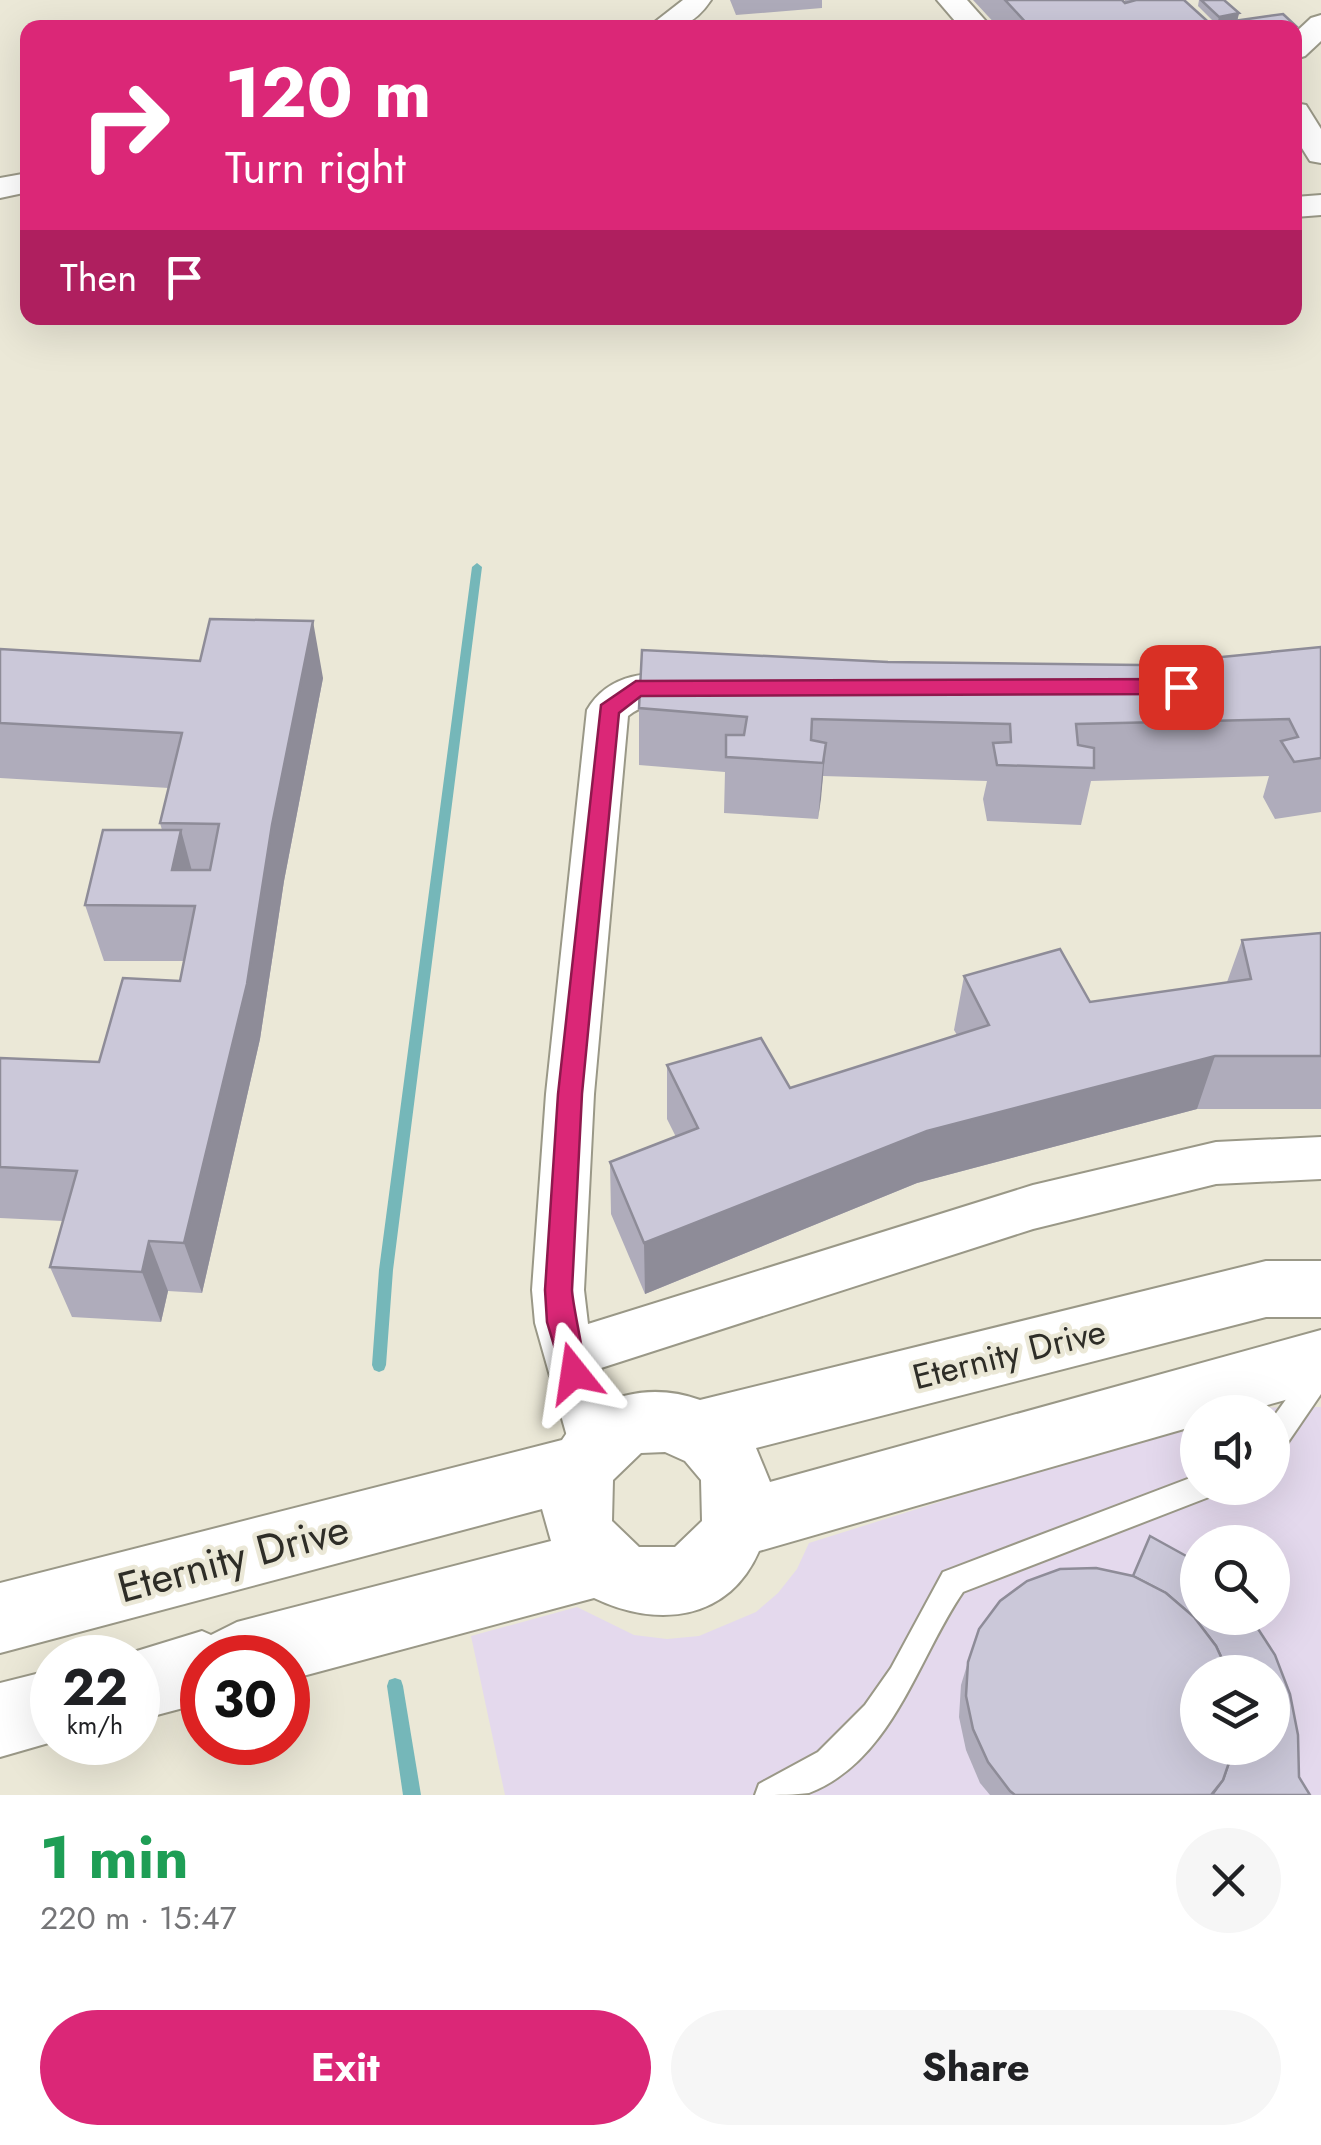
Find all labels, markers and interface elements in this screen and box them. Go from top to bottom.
text: 120 m [225,42,431,143]
icon: right [60,60,190,190]
text: Turn right [225,135,406,200]
text: Then [60,250,137,305]
icon: arrive [157,250,212,305]
pin [1139,645,1224,730]
icon: arrive [1154,660,1209,715]
street label: Eternity Drive [907,1306,1111,1402]
position arrow [522,1321,626,1425]
map controls [1180,1395,1290,1765]
button: sound [1180,1395,1290,1505]
street label: Eternity Drive [111,1498,355,1618]
button: search [1180,1525,1290,1635]
speed limit sign: 30 [180,1635,310,1765]
text: 22 [62,1651,128,1724]
button: layers [1180,1655,1290,1765]
text: km/h [67,1707,123,1743]
text: 1 min [40,1814,189,1901]
button: close [1176,1828,1281,1933]
text: 220 m · 15:47 [40,1895,236,1941]
button: Exit [40,2010,651,2125]
button: Share [671,2010,1281,2125]

